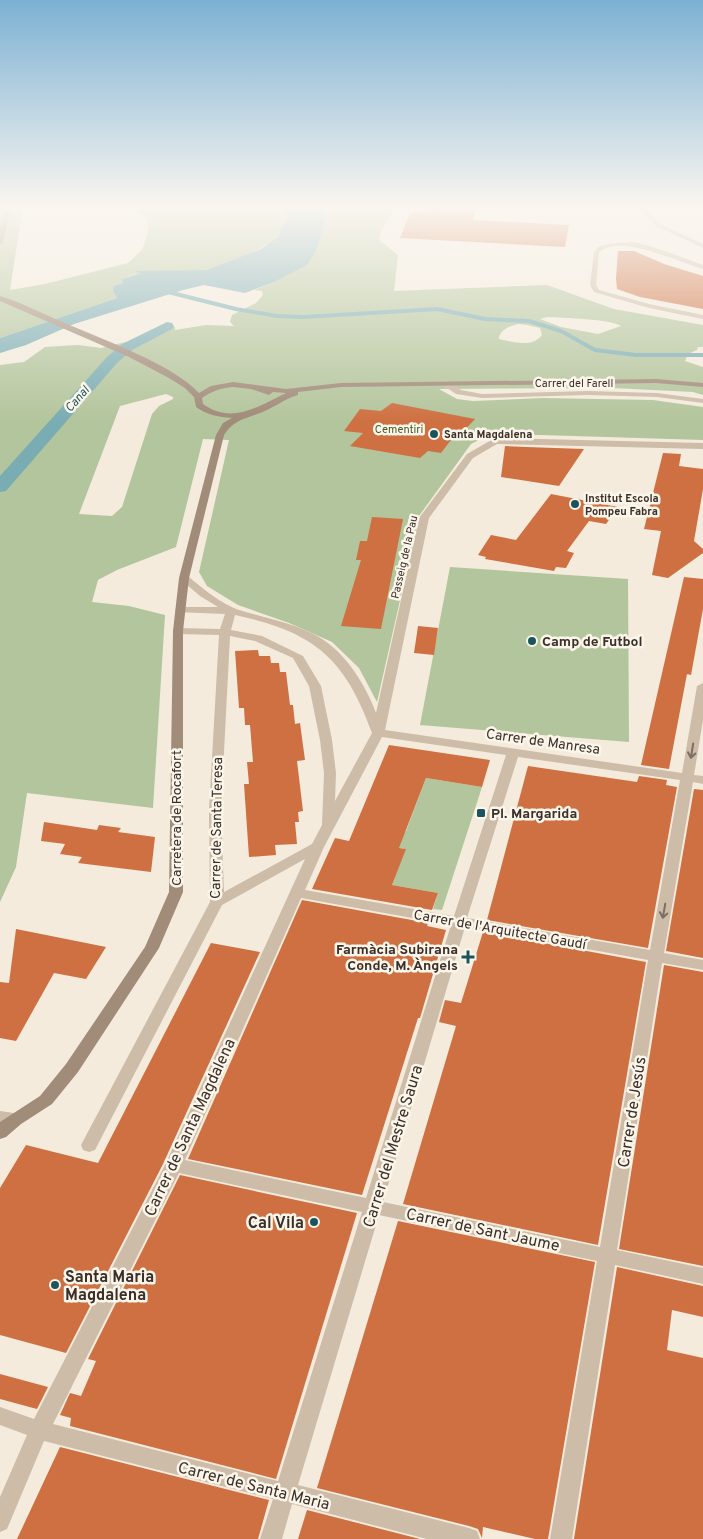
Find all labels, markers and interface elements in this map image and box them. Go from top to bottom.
street label: Carrer del Farell [535,377,613,391]
water label: Canal [62,383,94,416]
park label: Cementiri [375,423,423,437]
marker: Santa Magdalena [428,428,440,440]
place label: Santa Magdalena [444,428,532,442]
place label: Institut Escola Pompeu Fabra [585,492,659,519]
marker: Institut Escola Pompeu Fabra [569,498,581,510]
street label: Passeig de la Pau [389,514,421,600]
place label: Camp de Futbol [542,634,643,651]
marker: Camp de Futbol [526,635,538,647]
street label: Carrer de Manresa [485,726,601,759]
one-way arrow [687,742,697,758]
street label: Carretera de Rocafort [169,750,186,886]
street label: Carrer de Santa Teresa [208,757,227,899]
place label: Pl. Margarida [491,806,577,823]
marker: Pl. Margarida [475,807,487,819]
one-way arrow [658,902,668,918]
street label: Carrer de l'Arquitecte Gaudí [412,907,589,954]
place label: Farmàcia Subirana Conde, M. Àngels [336,942,458,975]
marker: Farmàcia Subirana Conde, M. Àngels [462,951,474,963]
street label: Carrer de Santa Magdalena [141,1036,241,1220]
street label: Carrer de Jesús [614,1055,652,1169]
street label: Carrer del Mestre Saura [360,1063,428,1230]
street label: Carrer de Sant Jaume [404,1205,561,1257]
place label: Cal Vila [248,1214,304,1234]
marker: Cal Vila [308,1216,320,1228]
place label: Santa Maria Magdalena [65,1268,154,1306]
marker: Santa Maria Magdalena [49,1279,61,1291]
street label: Carrer de Santa Maria [176,1458,331,1515]

